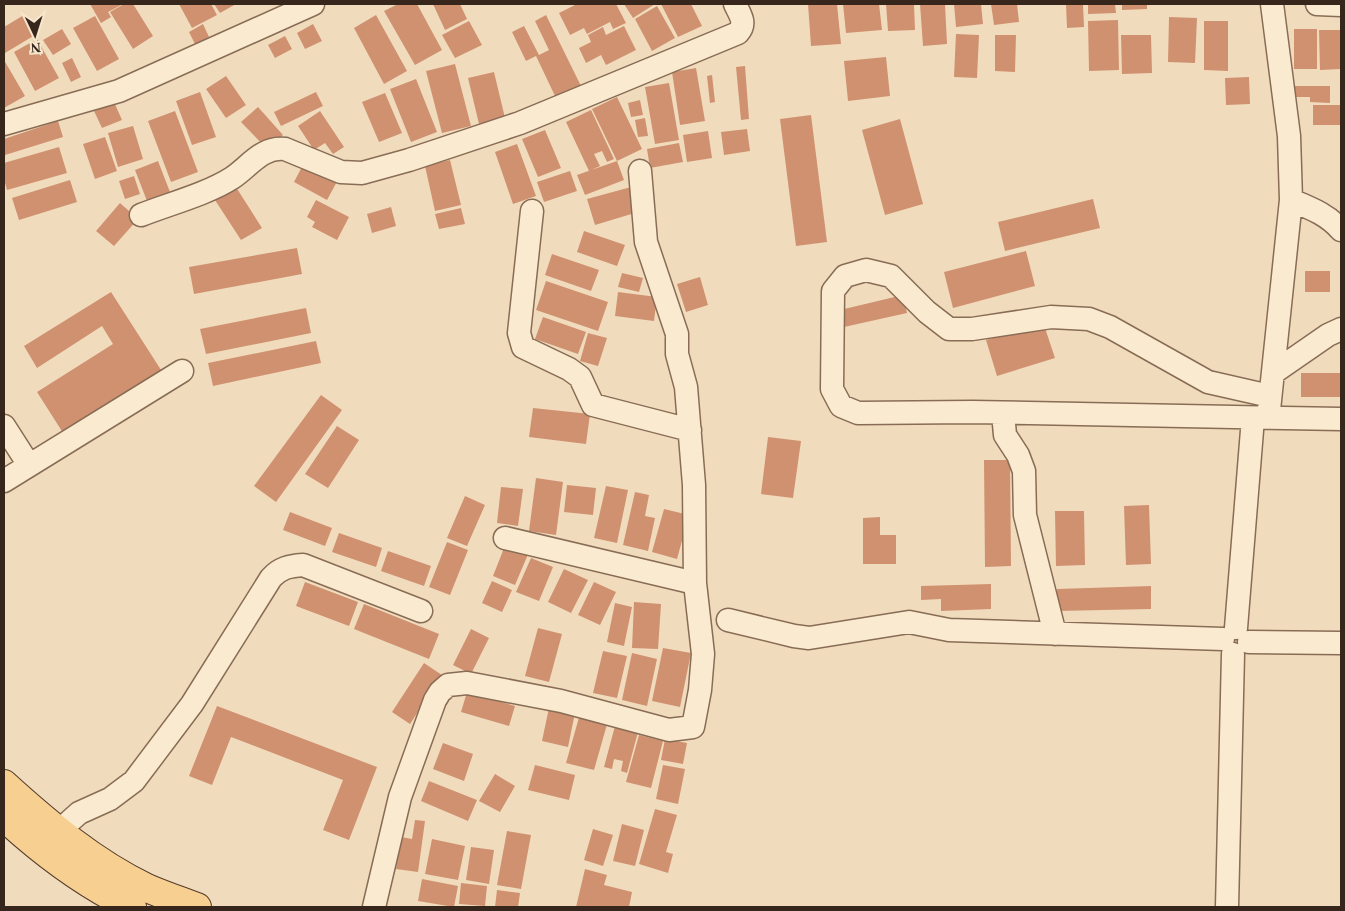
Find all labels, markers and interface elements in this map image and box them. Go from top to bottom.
north arrow [10,10,60,60]
text: N [30,40,41,55]

